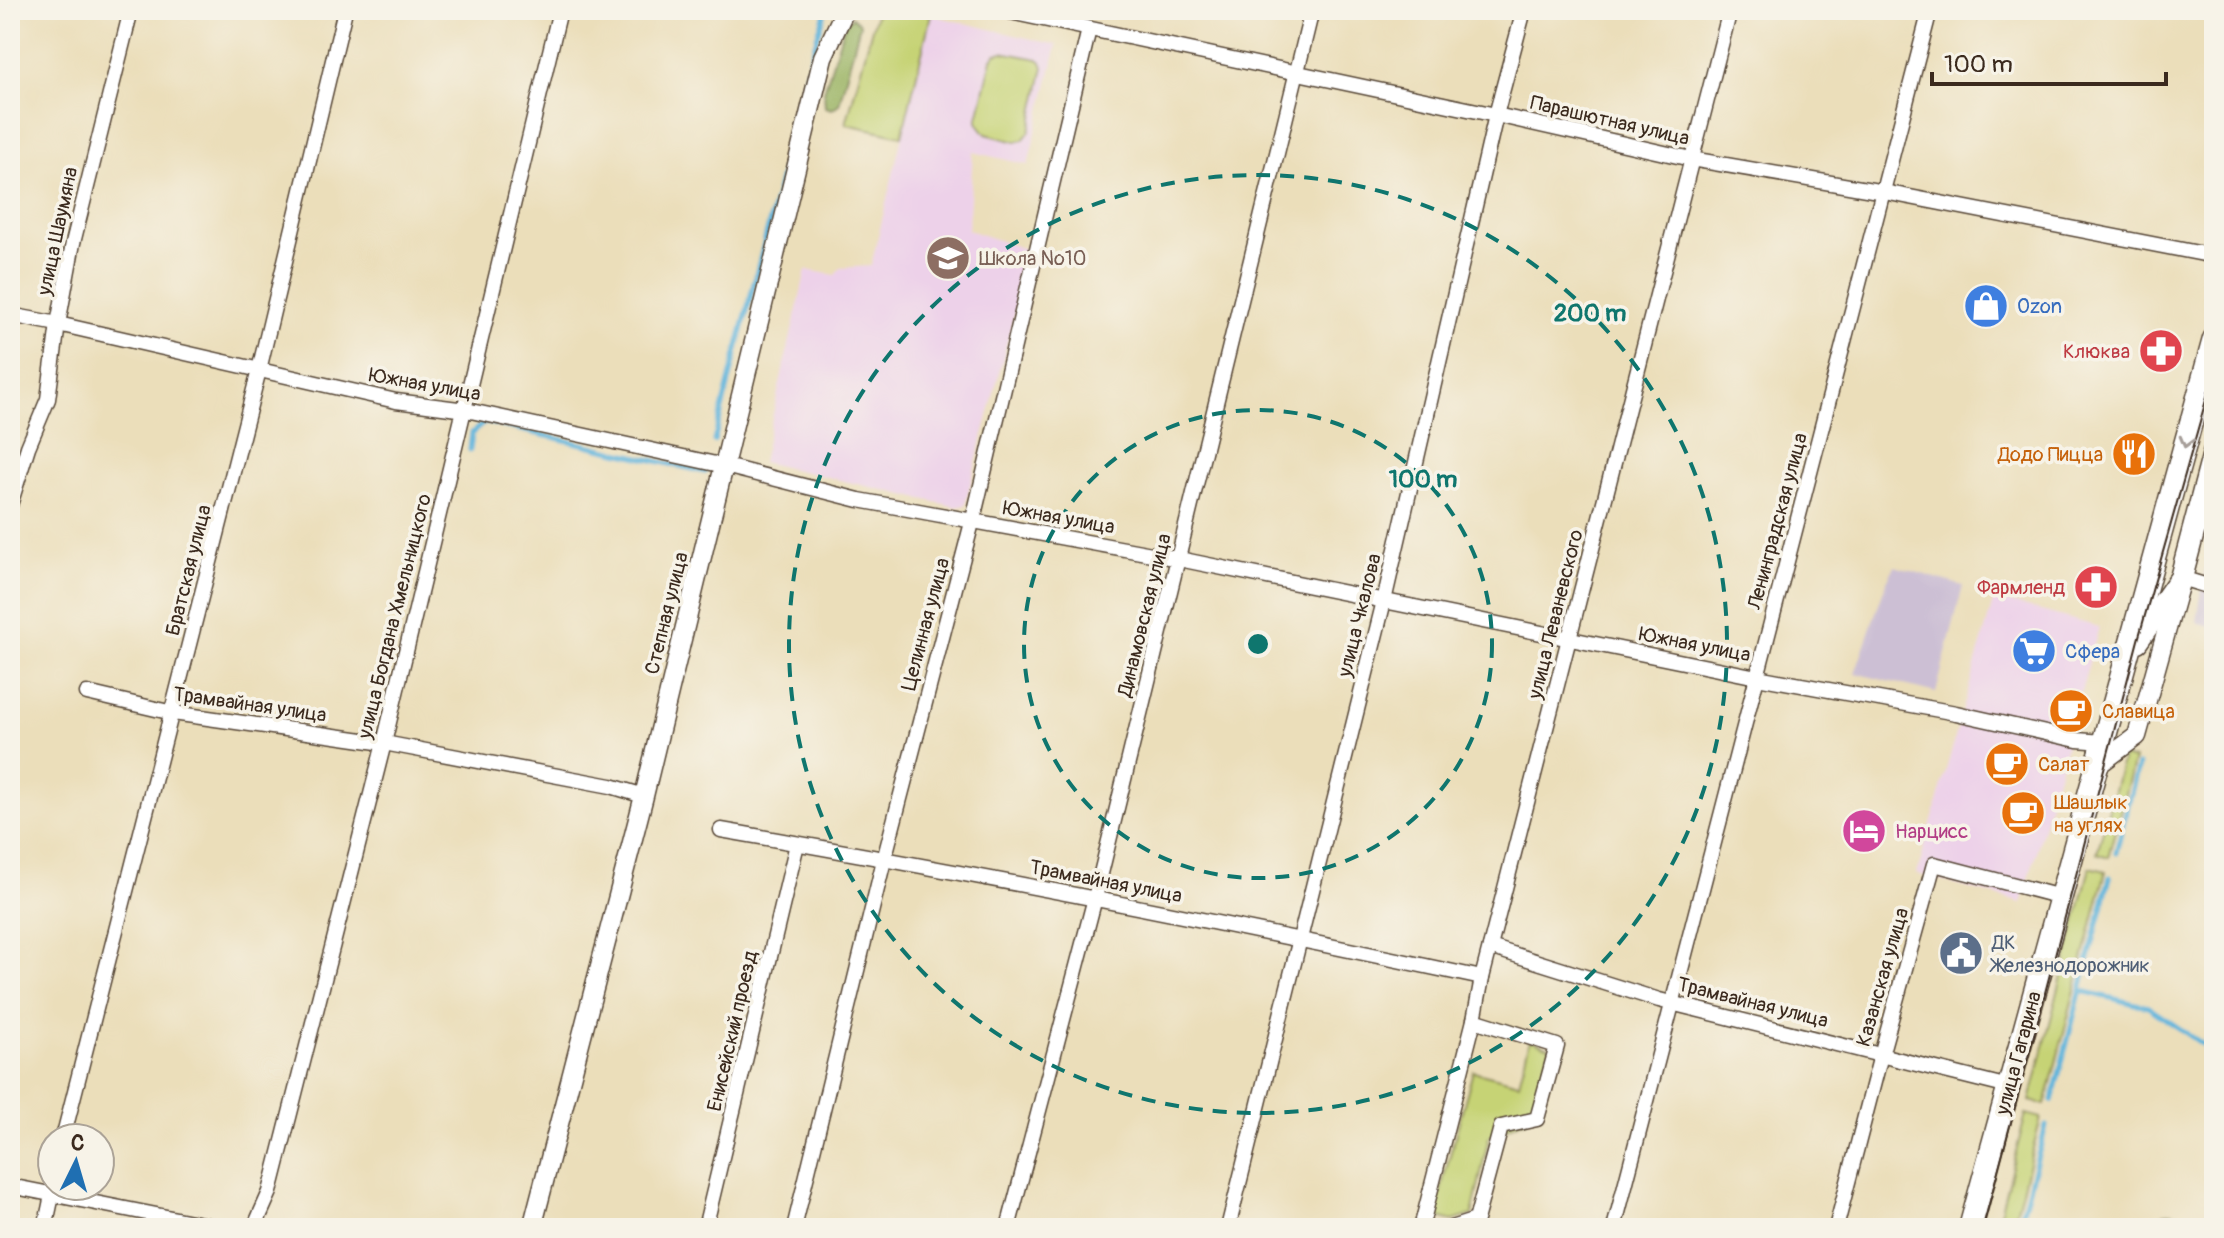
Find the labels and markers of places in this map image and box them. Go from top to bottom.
school or university icon: Школа №10 [924,234,972,282]
place label: Школа №10 [979,246,1086,271]
shop icon: Ozon [1962,282,2010,330]
place label: Ozon [2017,294,2062,319]
pharmacy icon: Клюква [2137,327,2185,375]
place label: Клюква [2063,339,2130,364]
restaurant icon: Додо Пицца [2110,430,2158,478]
place label: Додо Пицца [1997,442,2103,467]
pharmacy icon: Фармленд [2072,563,2120,611]
place label: Фармленд [1977,575,2065,600]
supermarket icon: Сфера [2010,627,2058,675]
centre of rings [1244,630,1272,658]
place label: Сфера [2065,639,2120,664]
cafe icon: Славица [2047,687,2095,735]
place label: Славица [2102,699,2175,724]
cafe icon: Салат [1983,740,2031,788]
place label: Салат [2038,752,2089,777]
cafe icon: Шашлык на углях [1999,789,2047,837]
place label: Шашлык на углях [2054,790,2128,838]
hotel icon: Нарцисс [1840,807,1888,855]
place label: Нарцисс [1895,819,1968,844]
public building icon: ДК Железнодорожник [1937,929,1985,977]
place label: ДК Железнодорожник [1989,930,2150,978]

